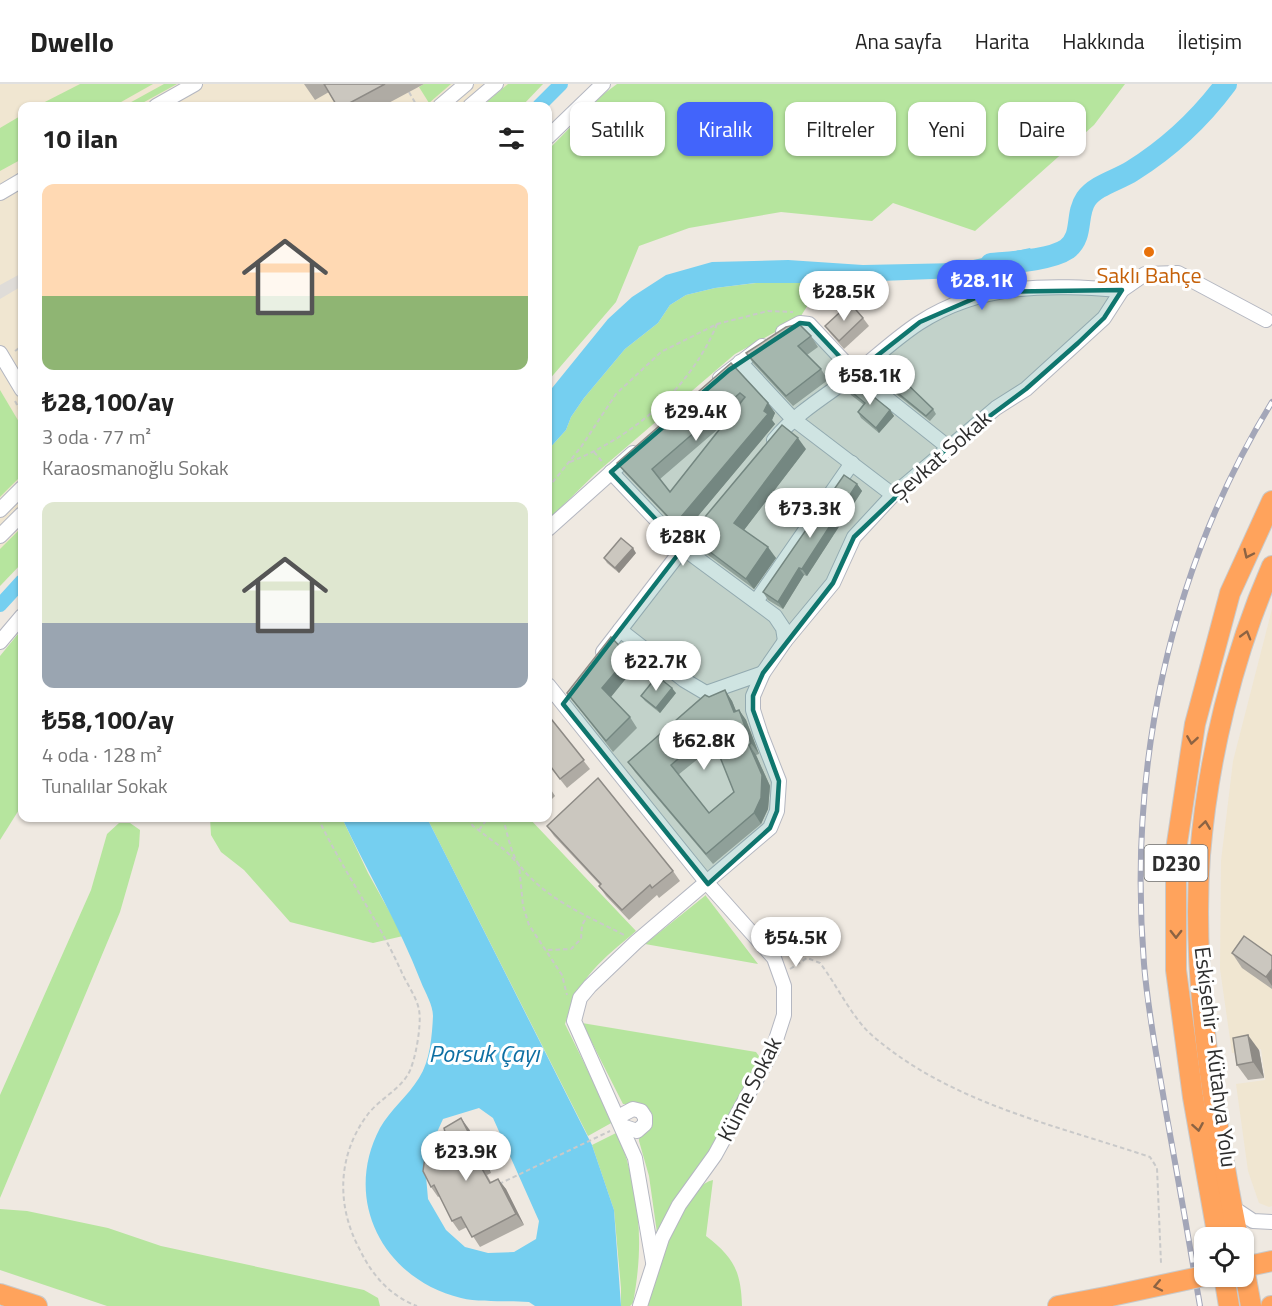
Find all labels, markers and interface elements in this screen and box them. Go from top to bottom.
text: Dwello [30,20,114,63]
text: Ana sayfa [855,25,942,57]
text: Harita [975,25,1029,57]
text: Hakkında [1062,25,1145,57]
text: İletişim [1178,25,1242,57]
chip: Satılık [570,102,665,156]
chip: Kiralık [677,102,773,156]
chip: Filtreler [785,102,896,156]
chip: Yeni [908,102,986,156]
chip: Daire [998,102,1086,156]
text: 10 ilan [42,119,118,158]
icon: filters [495,122,528,155]
icon: home [231,223,339,331]
marker: Saklı Bahçe [1142,245,1156,259]
place label: Saklı Bahçe [1096,258,1202,292]
pin: ₺28.1K [933,260,1031,311]
text: ₺28.1K [951,264,1013,295]
pin: ₺28.5K [795,271,893,322]
text: ₺28.5K [813,275,875,306]
pin: ₺58.1K [821,355,919,406]
text: ₺58.1K [839,359,901,390]
text: ₺28,100/ay [42,382,174,421]
pin: ₺29.4K [647,391,745,442]
text: ₺29.4K [665,395,727,426]
street label: Şevkat Sokak [883,401,999,508]
text: 3 oda · 77 m² [42,421,151,452]
text: Karaosmanoğlu Sokak [42,452,229,483]
pin: ₺73.3K [761,488,859,539]
text: ₺73.3K [779,492,841,523]
pin: ₺28K [647,516,719,567]
text: ₺28K [660,520,706,551]
icon: home [231,541,339,649]
one-way arrow [1243,547,1255,558]
one-way arrow [1239,630,1251,641]
pin: ₺22.7K [607,641,705,692]
text: ₺22.7K [625,645,687,676]
text: ₺58,100/ay [42,700,174,739]
pin: ₺62.8K [655,720,753,771]
text: ₺62.8K [673,724,735,755]
one-way arrow [1187,736,1199,745]
text: 4 oda · 128 m² [42,739,162,770]
text: Tunalılar Sokak [42,770,168,801]
one-way arrow [1198,820,1210,830]
road number: D230 [1144,845,1208,881]
pin: ₺54.5K [747,917,845,968]
text: ₺54.5K [765,921,827,952]
one-way arrow [1170,929,1182,938]
street label: Eskişehir - Kütahya Yolu [1186,945,1246,1169]
street label: Küme Sokak [708,1030,790,1147]
water label: Porsuk Çayı [429,1035,541,1071]
one-way arrow [1191,1122,1204,1132]
pin: ₺23.9K [417,1131,515,1182]
text: ₺23.9K [435,1135,497,1166]
map controls [1194,1227,1254,1287]
button: locate [1194,1227,1254,1287]
one-way arrow [1153,1278,1163,1291]

